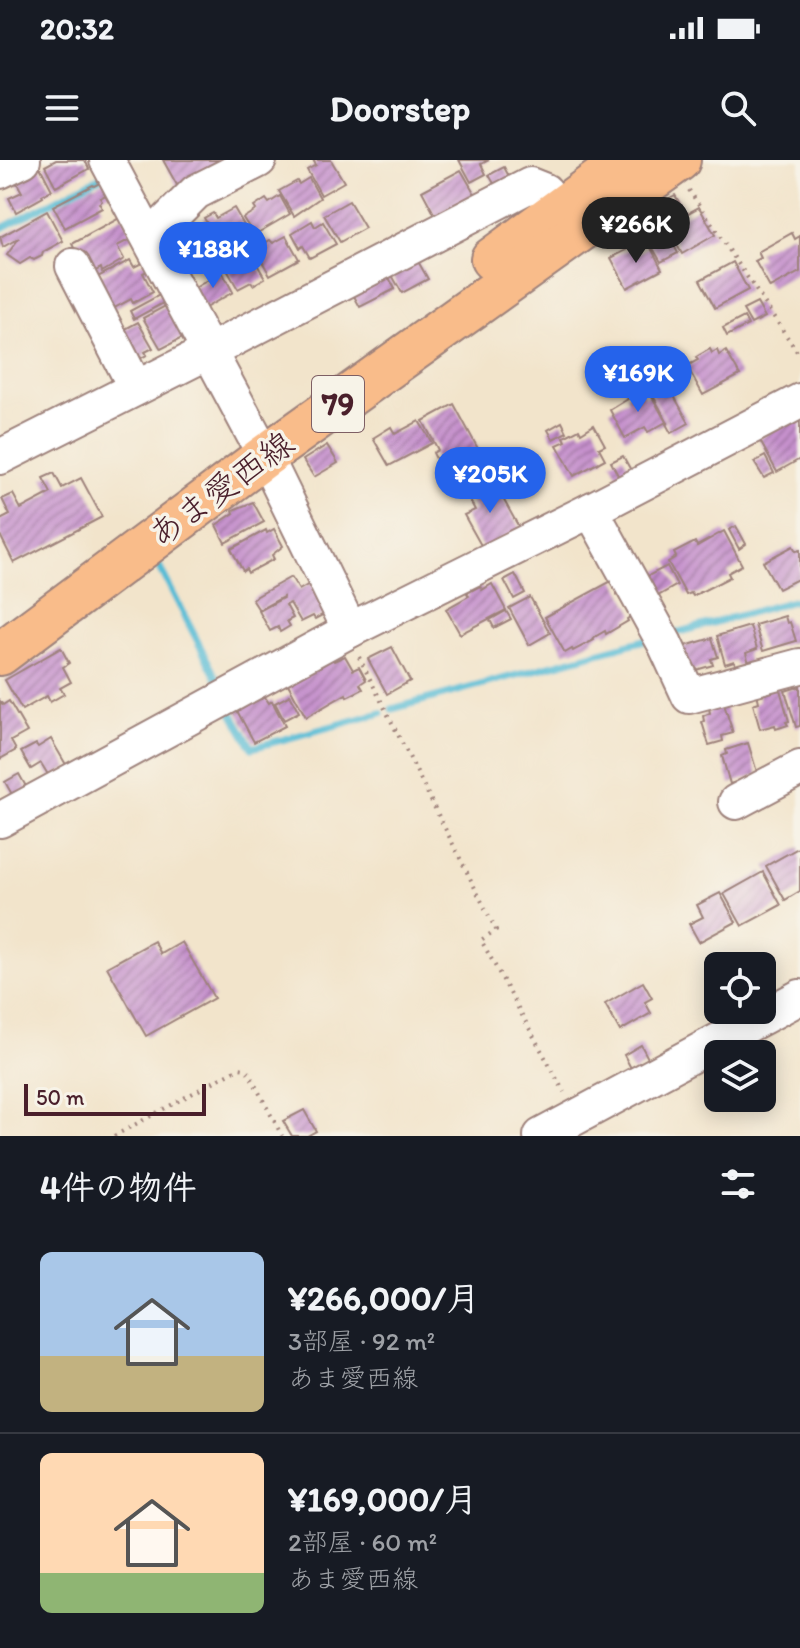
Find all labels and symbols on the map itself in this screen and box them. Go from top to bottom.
pin: ¥266K [580,197,692,265]
pin: ¥188K [157,222,269,290]
pin: ¥169K [582,346,694,414]
road number: 79 [312,376,364,432]
street label: あま愛西線 [140,422,302,556]
pin: ¥205K [434,447,546,515]
scale bar [24,1080,206,1116]

